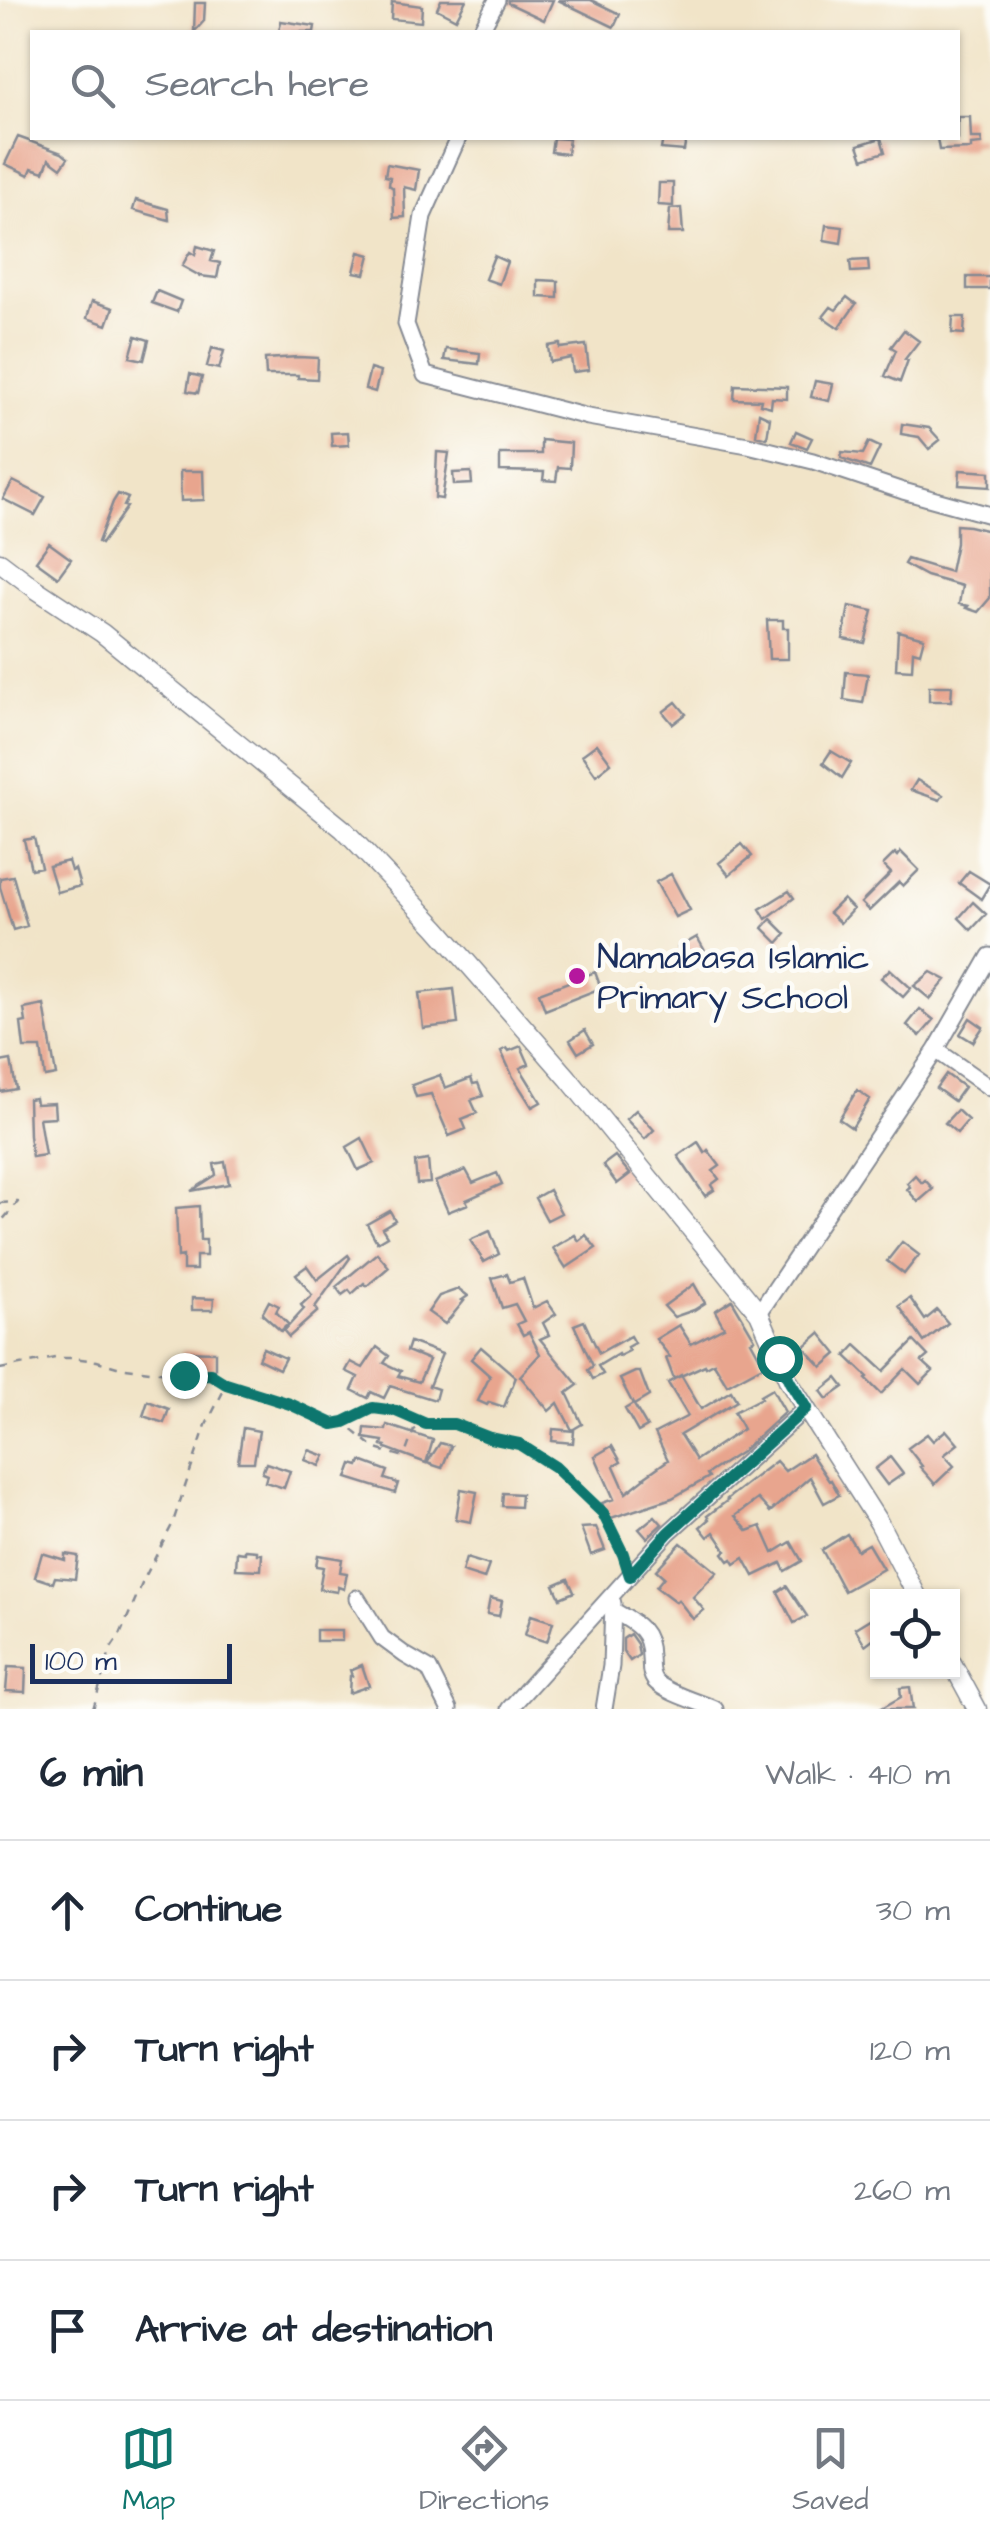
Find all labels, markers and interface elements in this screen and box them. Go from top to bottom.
search box [30,30,960,140]
icon: search [65,58,120,113]
text: Search here [145,59,369,111]
place label: Namabasa Islamic Primary School [597,933,870,1023]
marker: Namabasa Islamic Primary School [566,965,588,987]
route start [757,1336,803,1382]
route end [162,1353,208,1399]
map controls [870,1589,960,1679]
button: locate [870,1589,960,1679]
scale bar [30,1639,232,1684]
text: 100 m [45,1642,117,1681]
text: 6 min [40,1745,143,1803]
text: Walk · 410 m [765,1752,950,1797]
icon: ahead [40,1883,95,1938]
text: Continue [135,1884,282,1936]
text: 30 m [876,1888,950,1933]
icon: right [40,2023,95,2078]
text: Turn right [135,2024,314,2076]
text: 120 m [870,2028,950,2073]
icon: right [40,2163,95,2218]
text: Turn right [135,2164,314,2216]
text: 260 m [854,2168,950,2213]
icon: arrive [40,2303,95,2358]
text: Arrive at destination [135,2304,492,2356]
tab: Map [121,2421,176,2520]
tab: Directions [419,2421,549,2520]
tab: Saved [792,2421,869,2520]

